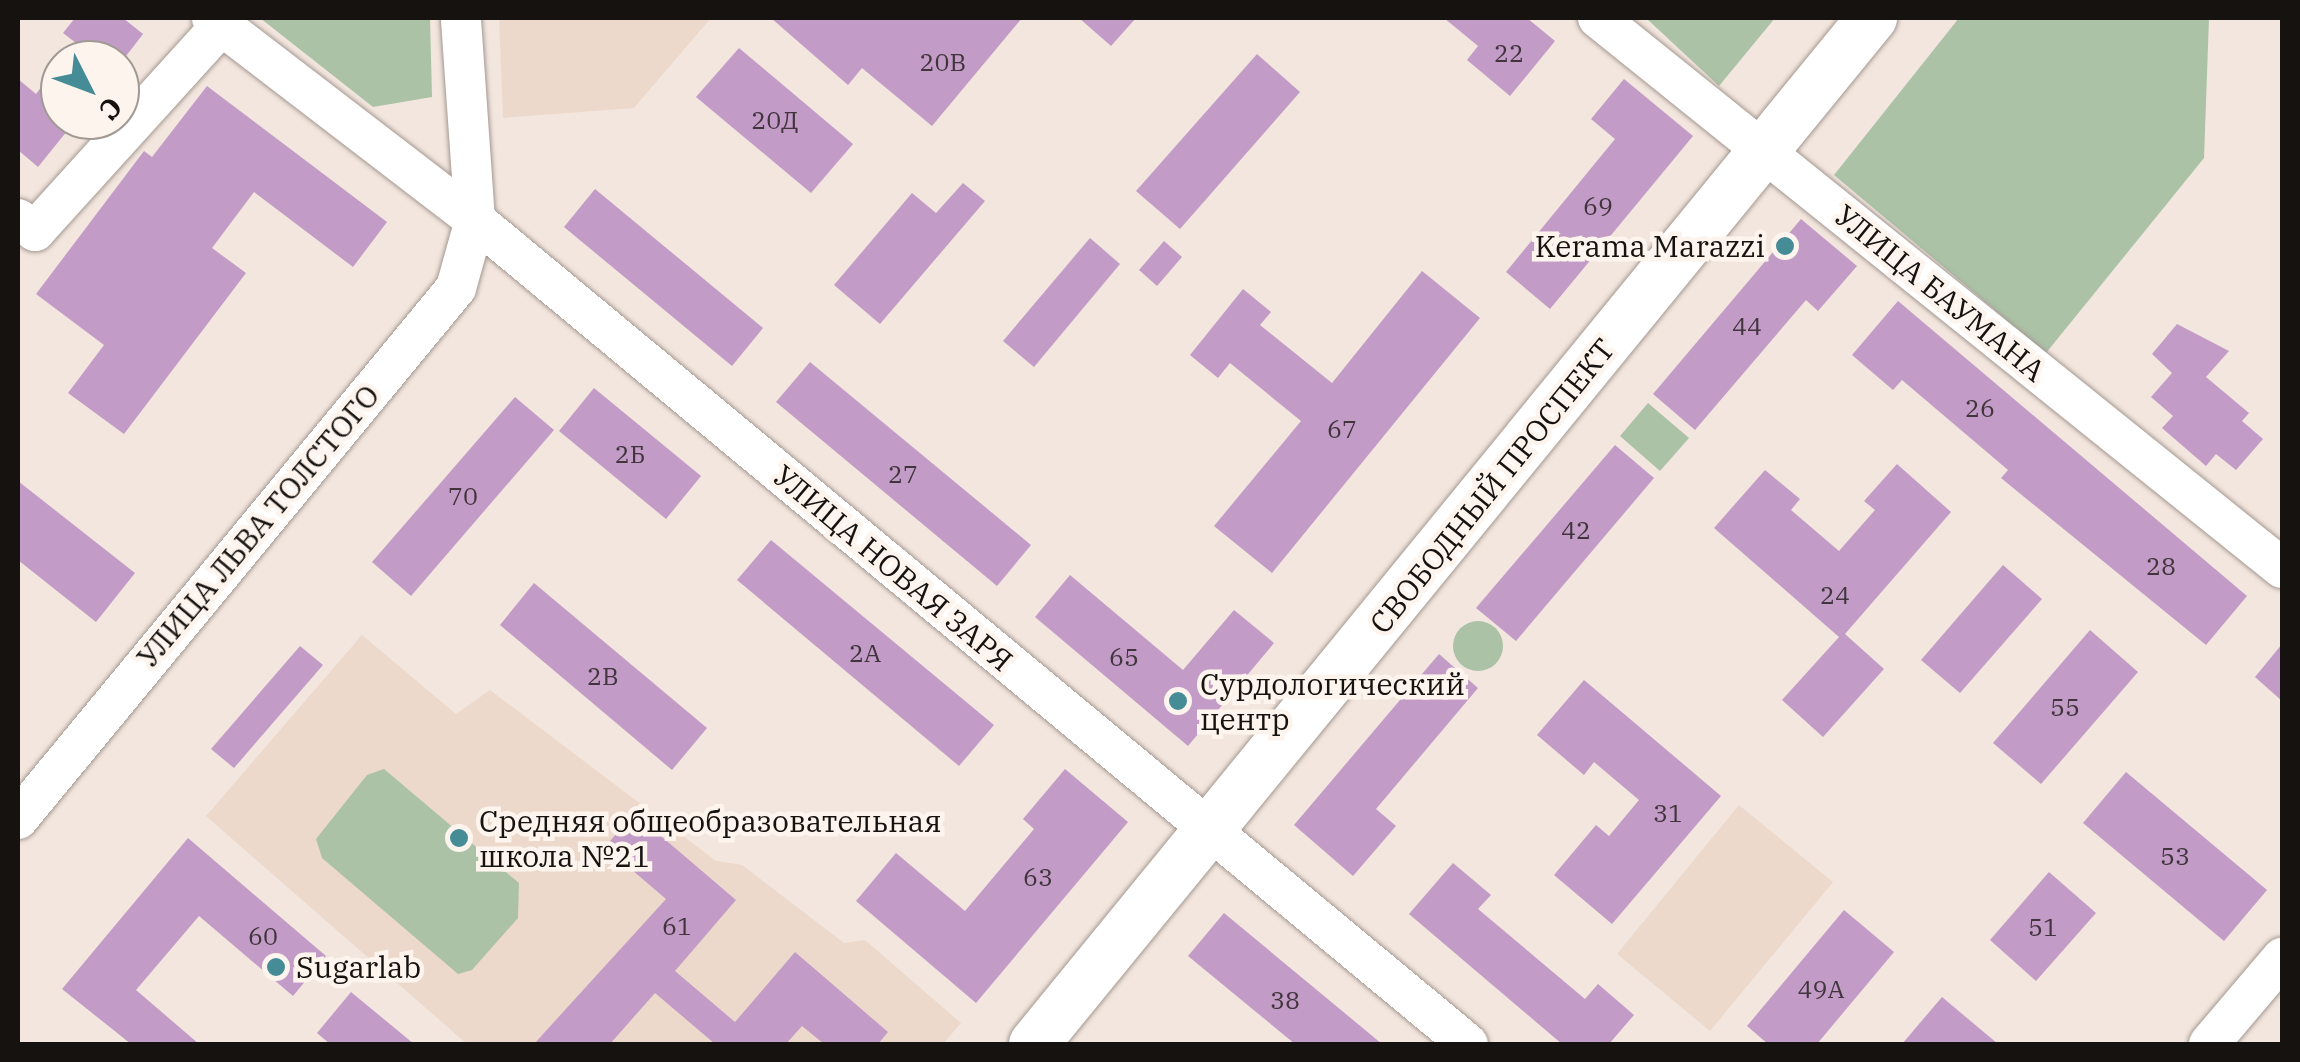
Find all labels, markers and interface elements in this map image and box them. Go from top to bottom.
house number: 22 [1494,38,1524,68]
north arrow [40,40,140,140]
house number: 20В [920,47,966,77]
text: С [91,90,131,128]
house number: 20Д [751,105,799,135]
house number: 69 [1583,191,1613,221]
street label: УЛИЦА БАУМАНА [1828,197,2052,389]
place label: Kerama Marazzi [1535,228,1765,264]
marker: Kerama Marazzi [1774,235,1796,257]
house number: 44 [1732,311,1762,341]
street label: СВОБОДНЫЙ ПРОСПЕКТ [1362,331,1622,641]
street label: УЛИЦА ЛЬВА ТОЛСТОГО [129,377,387,675]
house number: 26 [1965,393,1995,423]
house number: 67 [1327,414,1357,444]
house number: 2Б [615,439,645,469]
street label: УЛИЦА НОВАЯ ЗАРЯ [766,457,1020,679]
house number: 27 [888,459,918,489]
house number: 70 [448,481,478,511]
house number: 42 [1561,515,1591,545]
house number: 28 [2146,551,2176,581]
house number: 24 [1820,580,1850,610]
house number: 2А [849,638,881,668]
house number: 65 [1109,642,1139,672]
house number: 2В [587,661,619,691]
place label: Сурдологический центр [1200,666,1465,736]
marker: Сурдологический центр [1165,688,1191,714]
house number: 55 [2050,692,2080,722]
house number: 31 [1653,798,1683,828]
place label: Средняя общеобразовательная школа №21 [479,803,941,874]
marker: Средняя общеобразовательная школа №21 [448,827,470,849]
house number: 53 [2160,841,2190,871]
house number: 63 [1023,862,1053,892]
house number: 61 [662,911,692,941]
house number: 51 [2028,912,2058,942]
house number: 60 [248,921,278,951]
place label: Sugarlab [296,949,421,985]
marker: Sugarlab [265,956,287,978]
house number: 49А [1797,974,1845,1004]
house number: 38 [1270,985,1300,1015]

